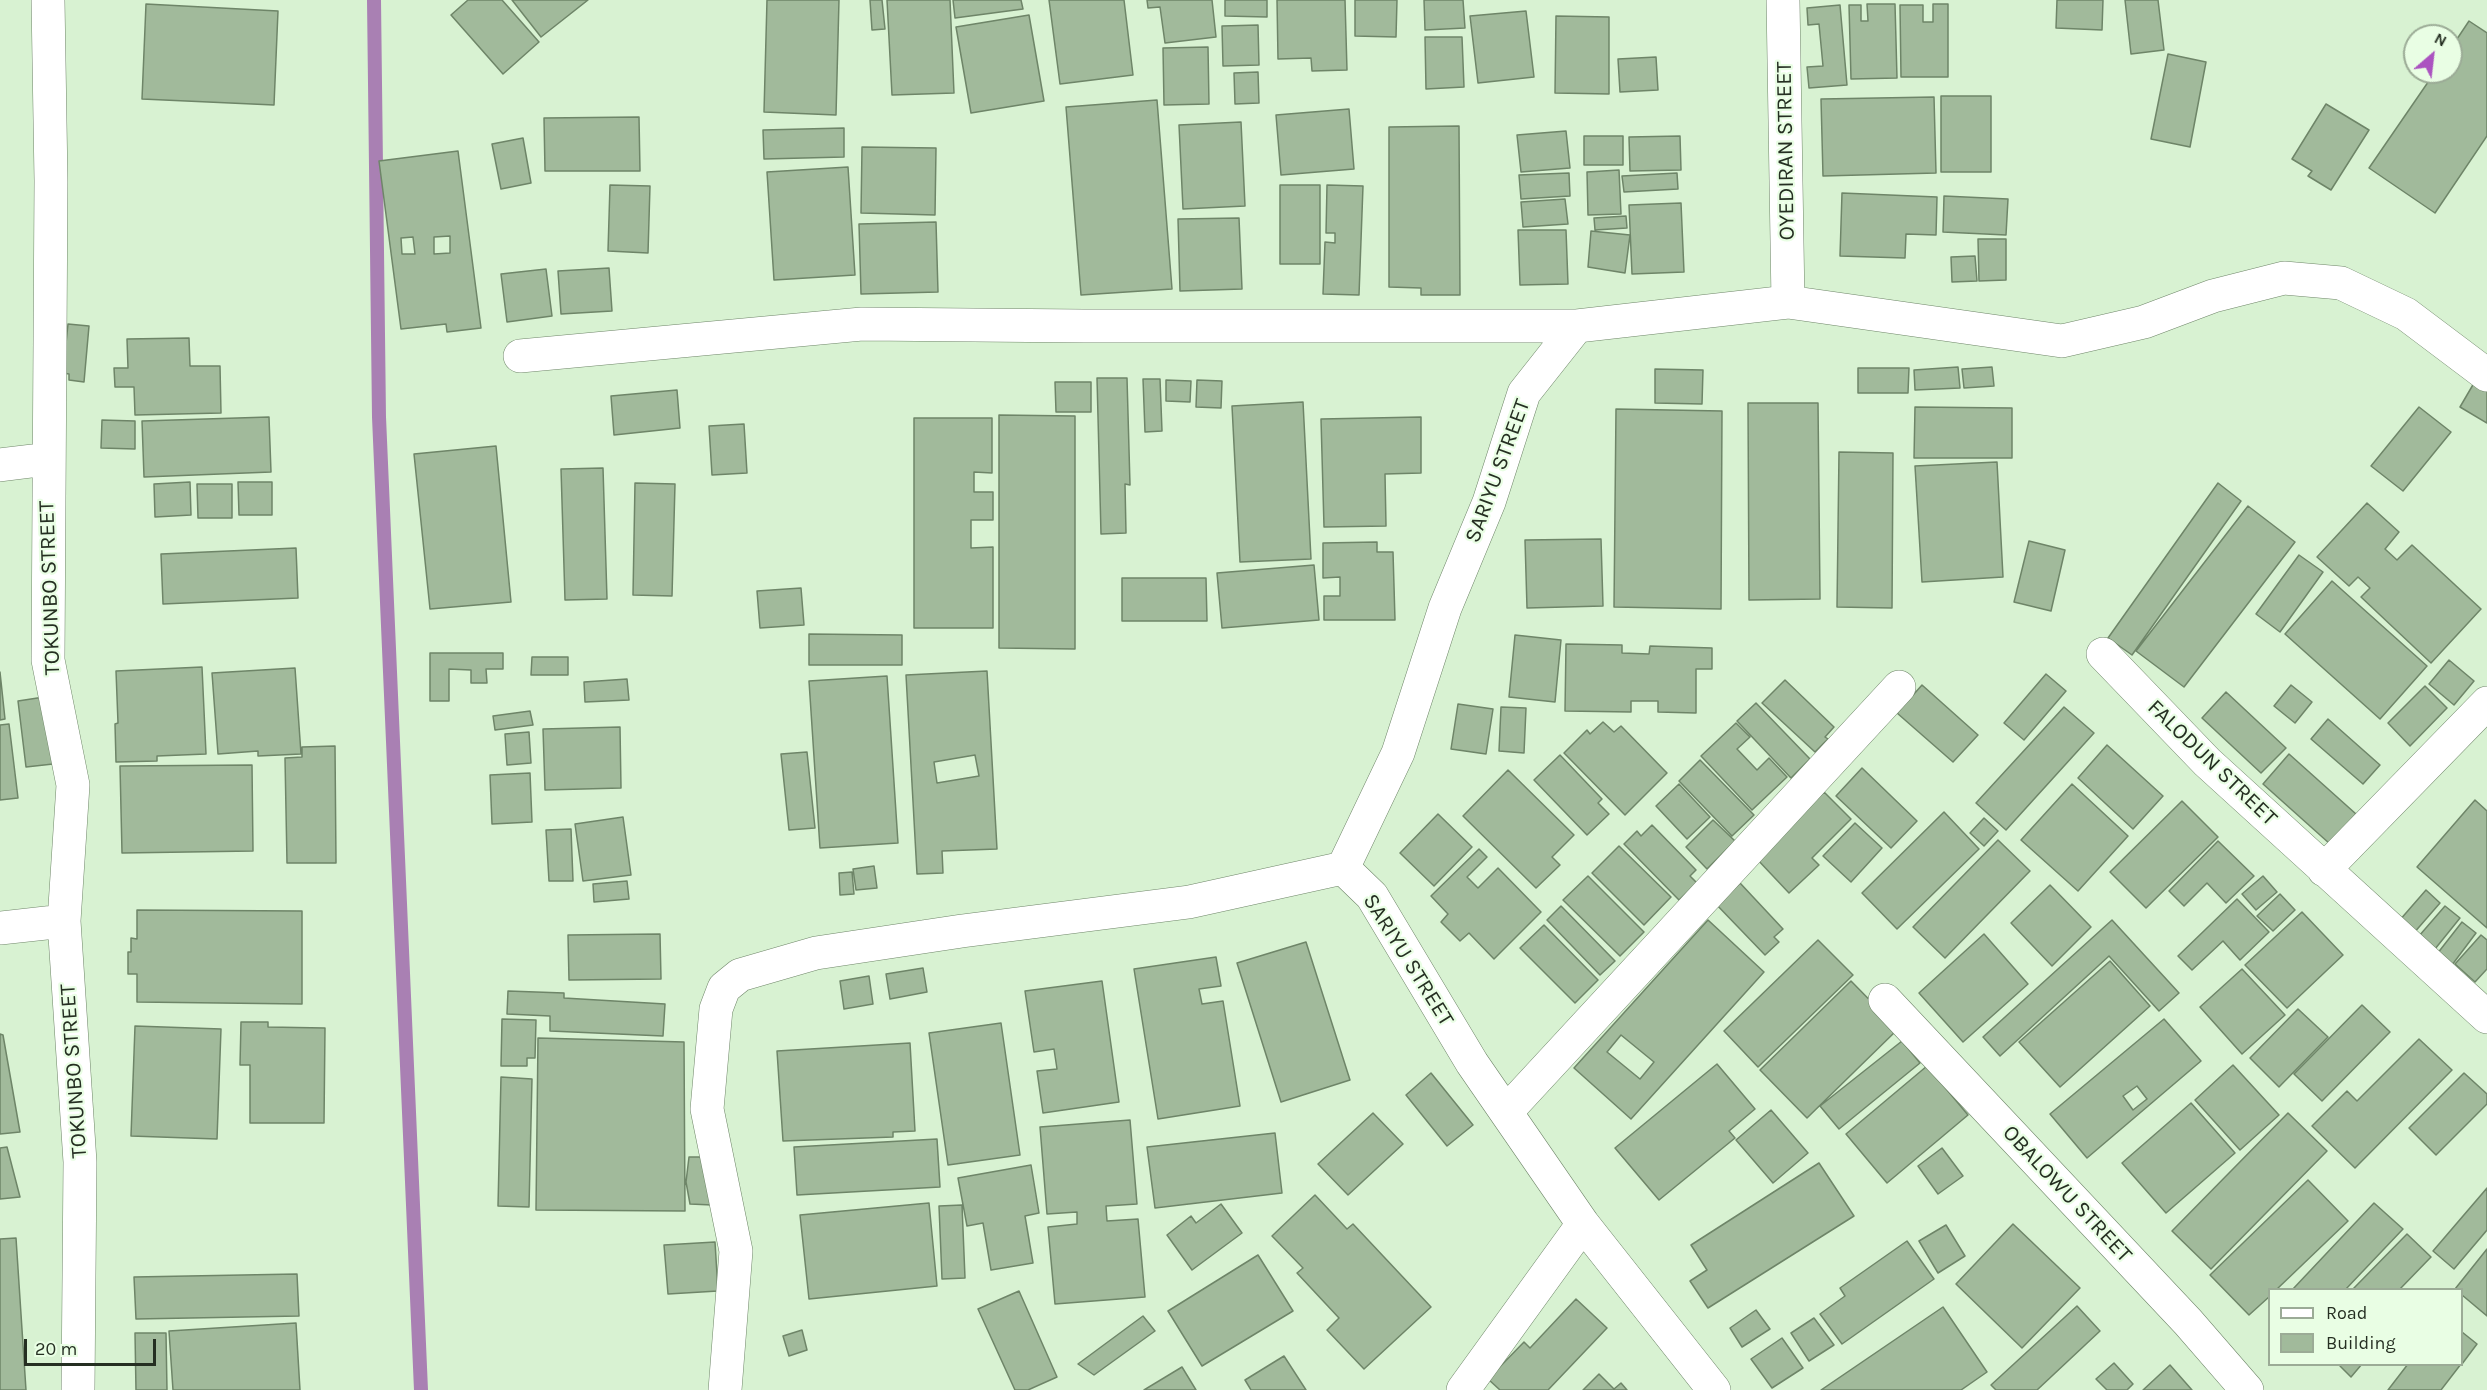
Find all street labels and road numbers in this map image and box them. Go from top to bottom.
street label: OYEDIRAN STREET [1771,61,1801,241]
street label: SARIYU STREET [1460,396,1536,546]
street label: TOKUNBO STREET [34,500,66,676]
street label: FALODUN STREET [2142,694,2282,832]
street label: SARIYU STREET [1357,889,1459,1031]
street label: TOKUNBO STREET [55,983,93,1159]
street label: OBALOWU STREET [1997,1120,2137,1268]

